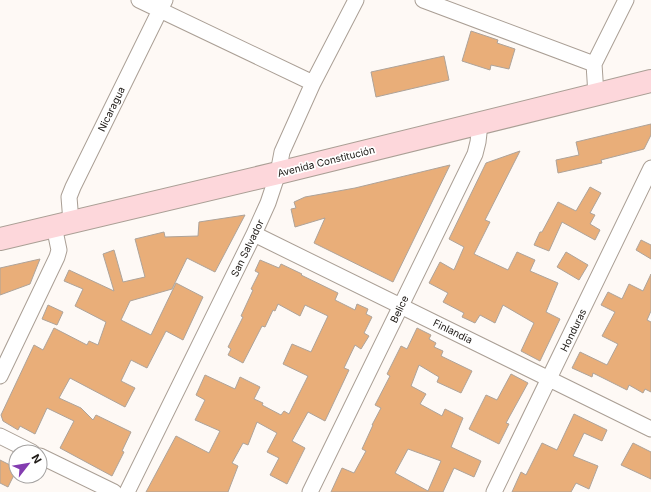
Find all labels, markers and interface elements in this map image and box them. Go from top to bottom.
street label: Nicaragua [95,85,127,133]
street label: Avenida Constitución [276,143,376,179]
street label: San Salvador [228,217,266,279]
street label: Belice [387,293,411,325]
street label: Honduras [558,307,588,353]
street label: Finlandia [431,316,475,346]
north arrow [8,444,48,484]
text: N [28,452,45,466]

